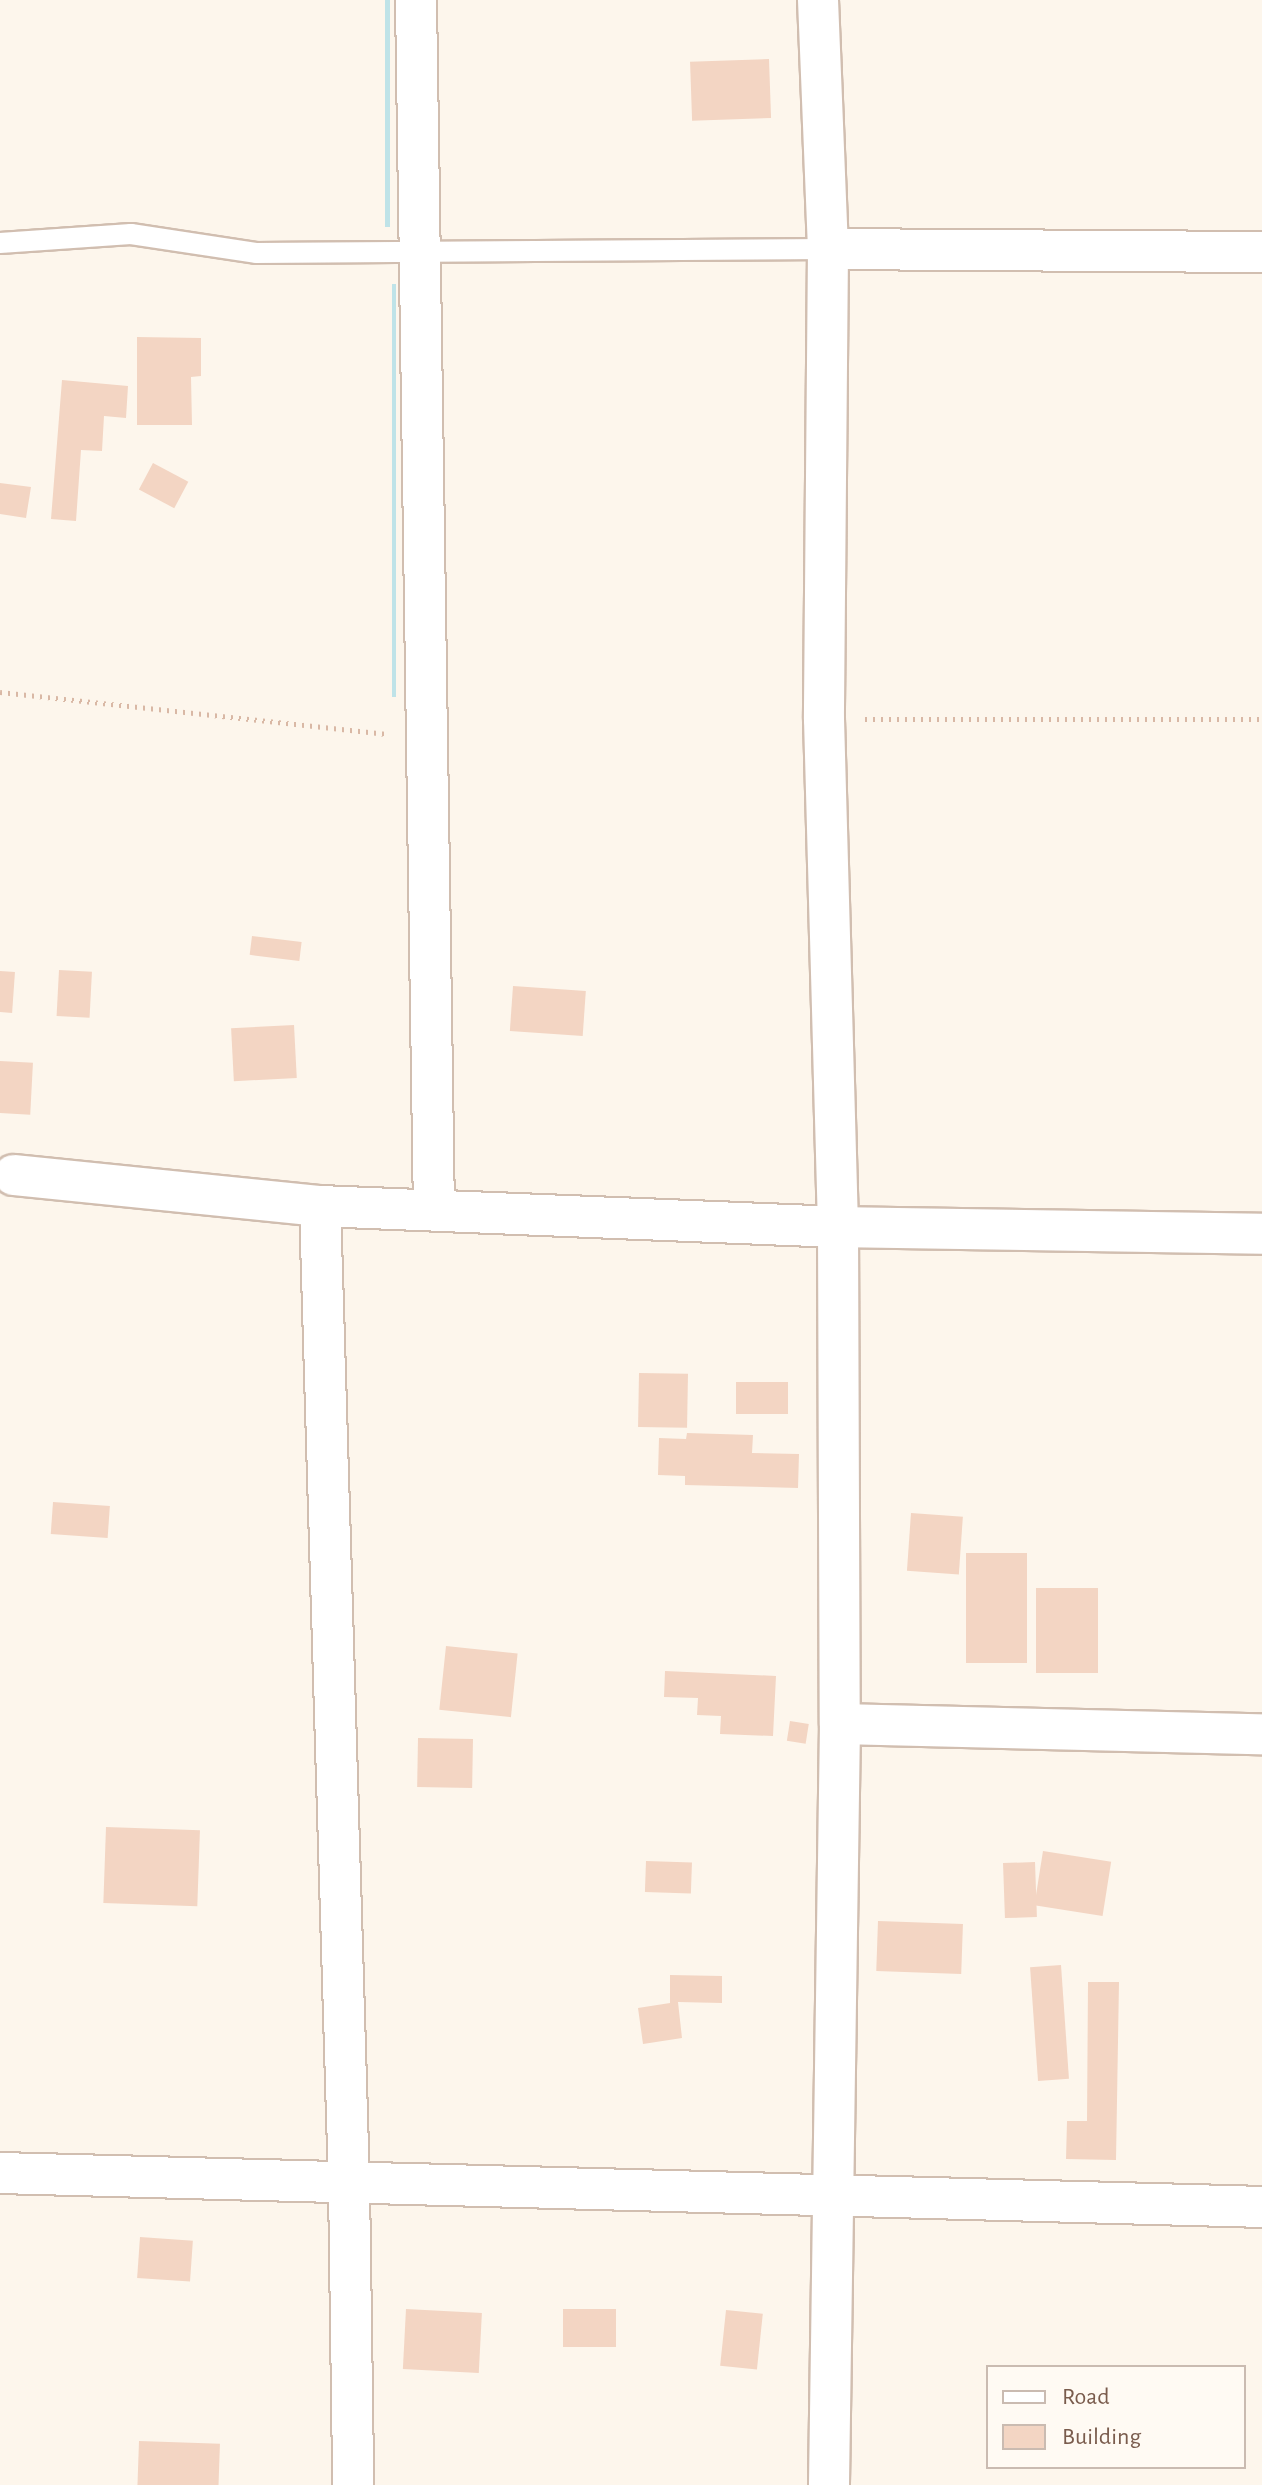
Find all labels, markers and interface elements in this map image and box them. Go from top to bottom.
legend [986,2365,1246,2469]
text: Road [1062,2385,1110,2409]
text: Building [1062,2425,1141,2449]

